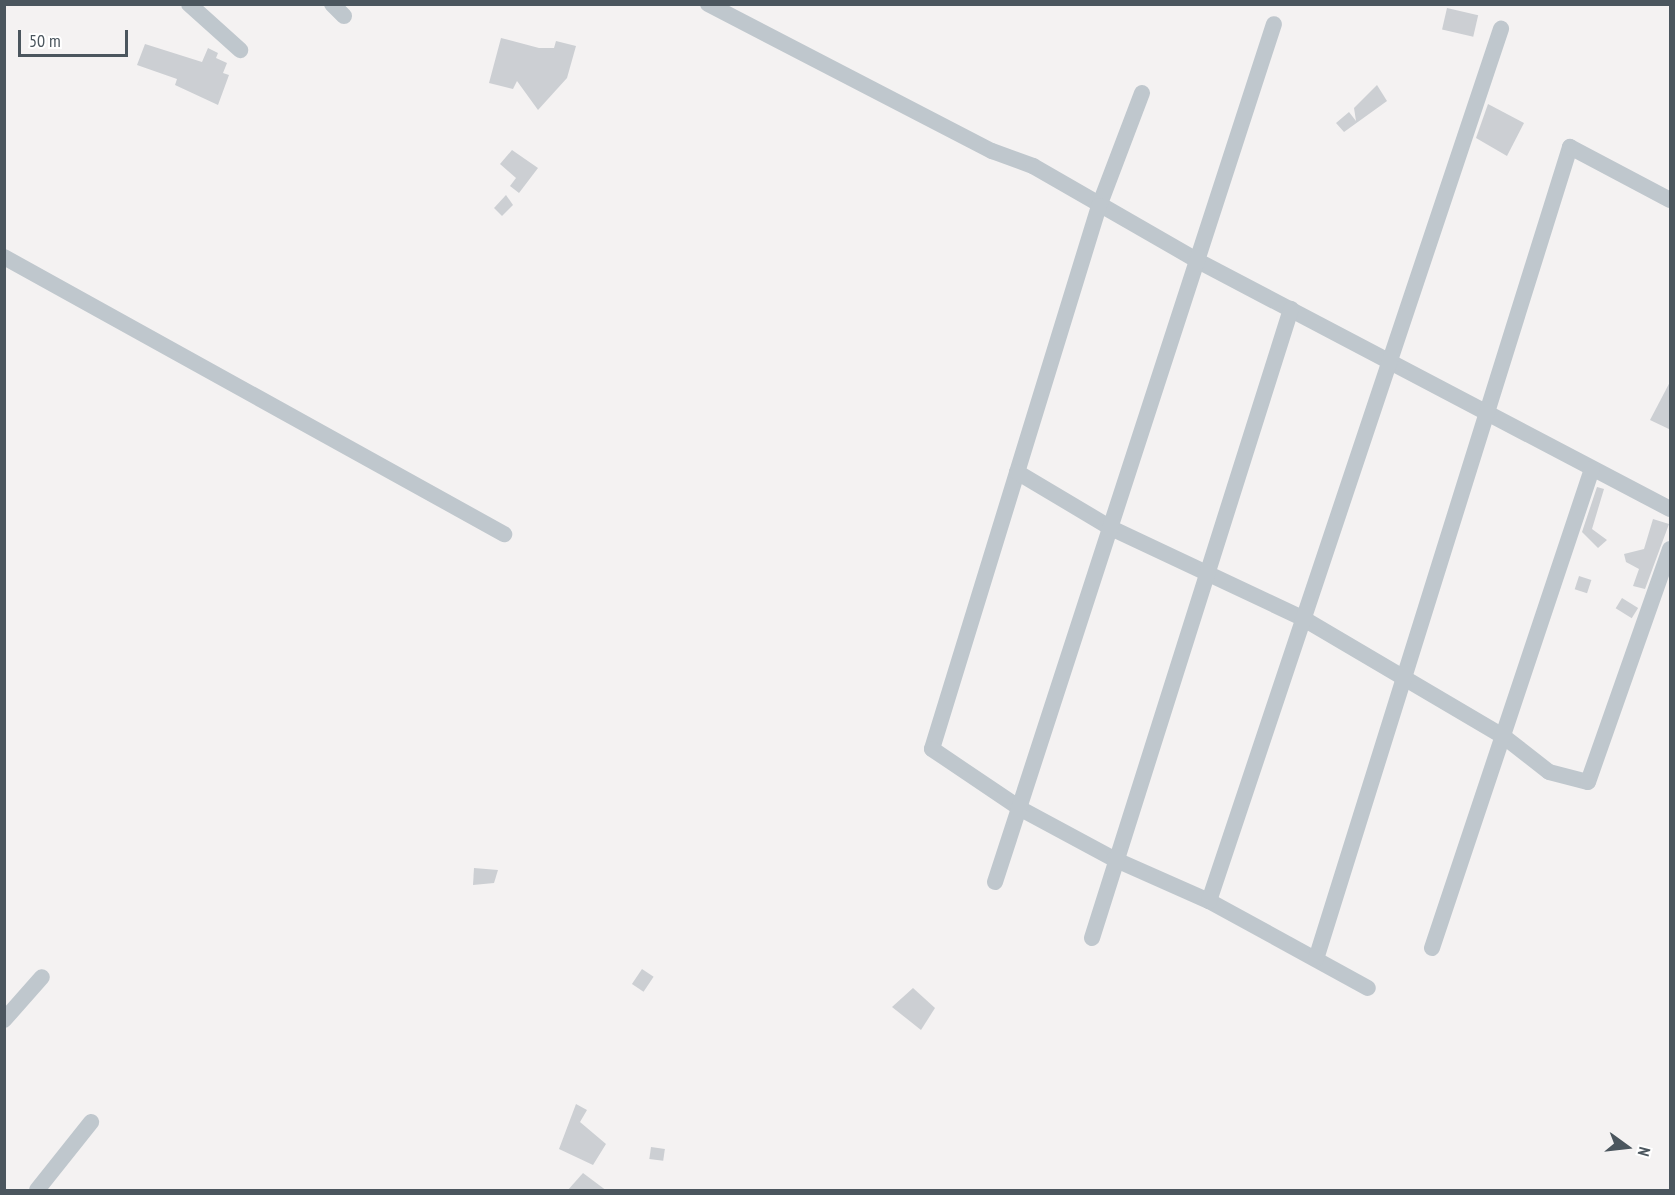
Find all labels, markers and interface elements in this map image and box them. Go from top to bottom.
scale bar [21,18,130,56]
text: 50 m [29,29,61,52]
north arrow [1597,1117,1657,1177]
text: N [1634,1145,1655,1158]

